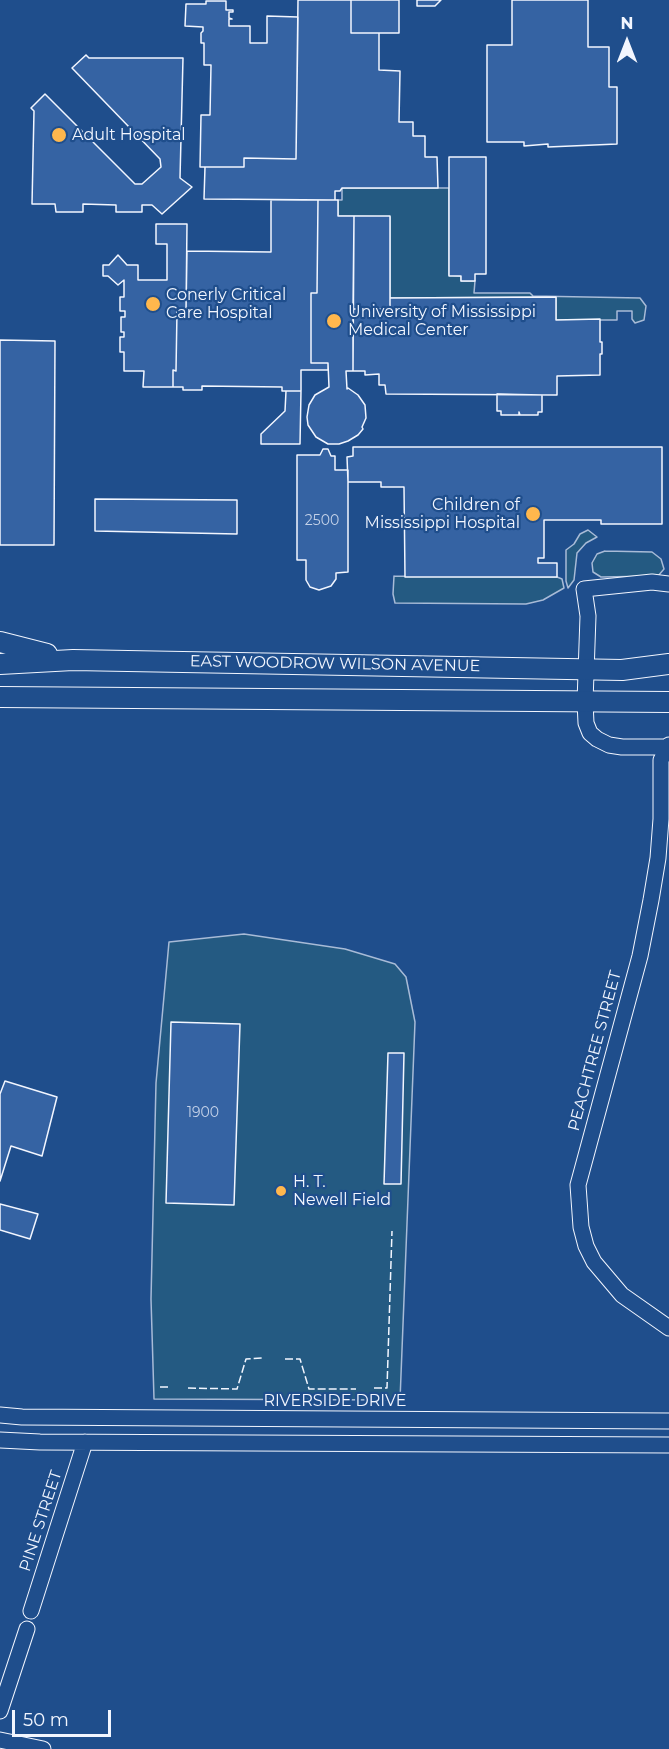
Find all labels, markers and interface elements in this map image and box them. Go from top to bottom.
north arrow [597,12,657,72]
text: N [621,14,633,33]
place label: Adult Hospital [72,125,186,145]
marker: Adult Hospital [50,126,68,144]
place label: Conerly Critical Care Hospital [166,285,286,323]
marker: Conerly Critical Care Hospital [144,295,162,313]
place label: University of Mississippi Medical Center [348,302,536,340]
marker: University of Mississippi Medical Center [325,312,343,330]
place label: Children of Mississippi Hospital [365,495,520,533]
marker: Children of Mississippi Hospital [524,505,542,523]
house number: 2500 [305,513,339,529]
street label: EAST WOODROW WILSON AVENUE [190,652,480,676]
street label: PEACHTREE STREET [564,969,626,1133]
house number: 1900 [187,1105,219,1121]
place label: H. T. Newell Field [293,1172,391,1210]
marker: H. T. Newell Field [274,1184,288,1198]
street label: RIVERSIDE DRIVE [263,1391,407,1411]
street label: PINE STREET [16,1468,66,1574]
scale bar [15,1698,114,1736]
text: 50 m [23,1709,69,1731]

